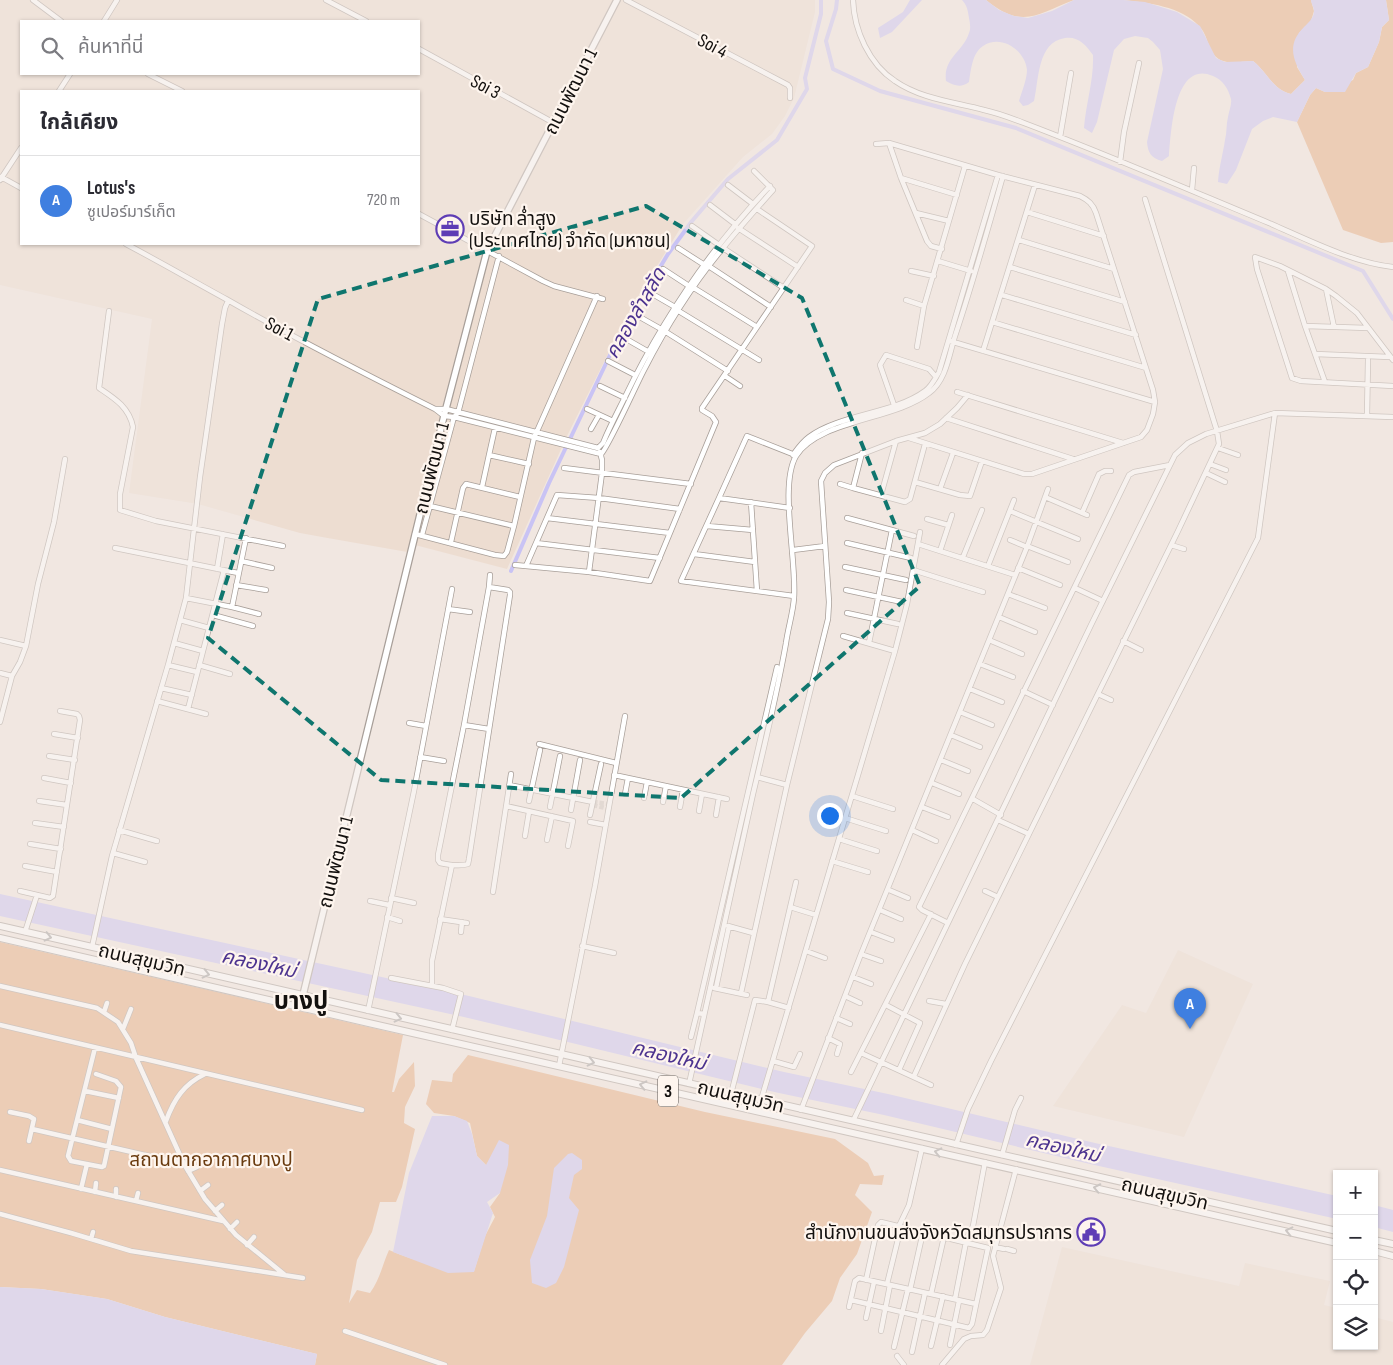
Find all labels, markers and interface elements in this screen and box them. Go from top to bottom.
search box [20,20,420,75]
street label: Soi 4 [693,29,731,64]
icon: search [38,34,66,62]
text: ค้นหาที่นี่ [78,36,143,59]
street label: ถนนพัฒนา 1 [540,44,603,139]
street label: Soi 3 [466,70,504,105]
text: ใกล้เคียง [40,110,118,135]
text: Lotus's [87,177,135,200]
text: A [52,191,60,210]
text: 720 m [367,191,400,210]
text: ซูเปอร์มาร์เก็ต [87,203,176,222]
place label: บริษัท ล่ำสูง (ประเทศไทย) จำกัด (มหาชน) [469,205,670,253]
office icon: บริษัท ล่ำสูง (ประเทศไทย) จำกัด (มหาชน) [435,214,465,244]
water label: คลองลำสลัด [600,263,672,363]
street label: Soi 1 [261,312,298,346]
street label: ถนนพัฒนา 1 [410,420,455,517]
your location [817,803,843,829]
street label: ถนนพัฒนา 1 [314,814,359,911]
one-way arrow [43,931,52,942]
street label: ถนนสุขุมวิท [96,939,187,982]
water label: คลองใหม่ [219,944,301,984]
one-way arrow [201,968,210,979]
district label: บางปู [274,987,328,1016]
pin: A [1174,988,1206,1029]
one-way arrow [394,1012,403,1023]
water label: คลองใหม่ [629,1036,711,1077]
one-way arrow [586,1056,595,1067]
road number: 3 [658,1076,678,1106]
street label: ถนนสุขุมวิท [695,1076,786,1119]
one-way arrow [639,1080,648,1091]
water label: คลองใหม่ [1023,1128,1105,1169]
one-way arrow [934,1147,943,1158]
park label: สถานตากอากาศบางปู [129,1149,293,1172]
map controls [1333,1170,1378,1350]
button: + [1333,1170,1378,1215]
street label: ถนนสุขุมวิท [1119,1173,1210,1216]
one-way arrow [1092,1183,1101,1193]
button: − [1333,1215,1378,1260]
public building icon: สำนักงานขนส่งจังหวัดสมุทรปราการ [1076,1217,1106,1247]
place label: สำนักงานขนส่งจังหวัดสมุทรปราการ [805,1221,1072,1245]
one-way arrow [1285,1226,1294,1237]
button: locate [1333,1260,1378,1305]
button: layers [1333,1305,1378,1350]

